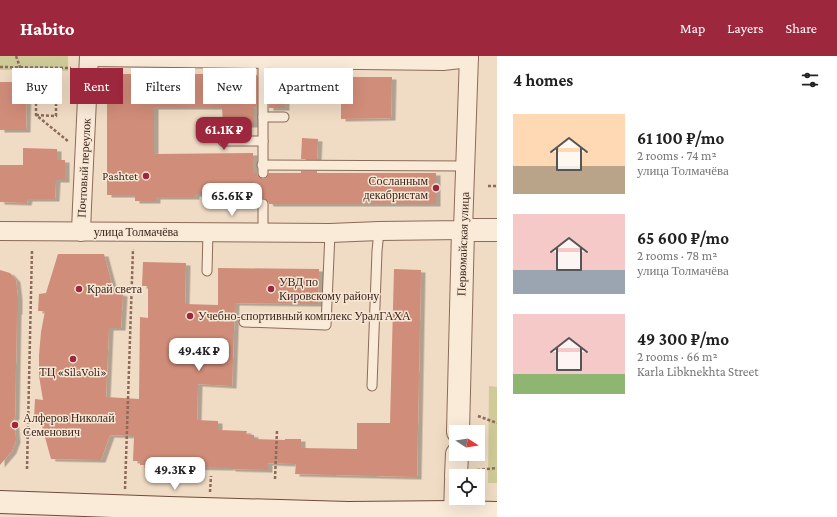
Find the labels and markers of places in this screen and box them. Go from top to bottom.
pin: 61.1K ₽ [187,117,261,151]
place label: Pashtet [102,169,139,183]
marker: Pashtet [141,171,151,181]
place label: Сосланным декабристам [363,174,428,202]
pin: 65.6K ₽ [195,183,269,217]
marker: Сосланным декабристам [431,183,441,193]
place label: УВД по Кировскому району [279,275,379,303]
place label: Край света [87,282,143,296]
marker: Край света [74,284,84,294]
marker: УВД по Кировскому району [266,284,276,294]
place label: Учебно-спортивный комплекс УралГАХА [198,309,411,323]
marker: Учебно-спортивный комплекс УралГАХА [185,311,195,321]
pin: 49.4K ₽ [162,338,236,372]
marker: ТЦ «SilaVoli» [68,354,78,364]
place label: ТЦ «SilaVoli» [39,365,107,379]
place label: Алферов Николай Семенович [23,411,115,439]
marker: Алферов Николай Семенович [10,420,20,430]
pin: 49.3K ₽ [138,457,212,491]

